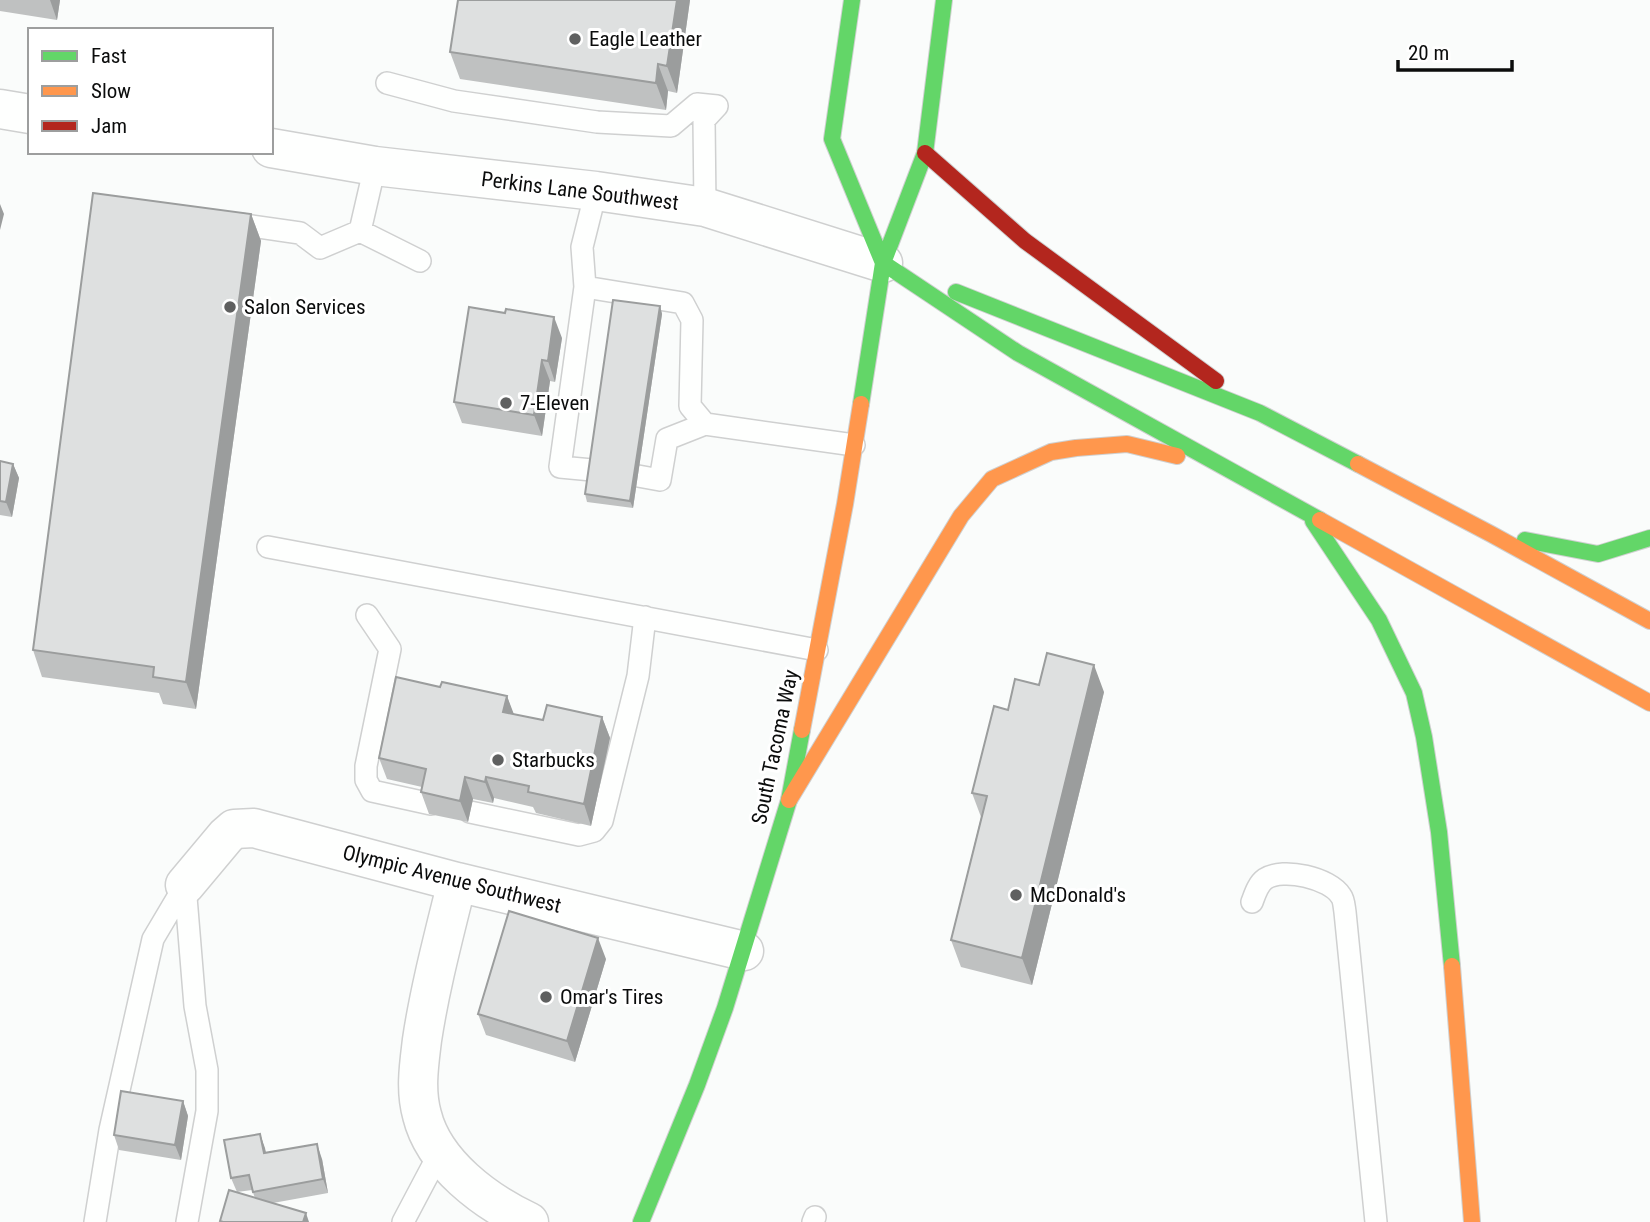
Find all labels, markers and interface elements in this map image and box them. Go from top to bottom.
place label: Eagle Leather [589,27,702,51]
legend [28,28,273,154]
scale bar [1398,28,1512,72]
marker: Eagle Leather [567,31,583,47]
text: 20 m [1408,41,1449,65]
text: Fast [91,44,127,68]
text: Slow [91,79,131,103]
text: Jam [91,114,127,138]
street label: Perkins Lane Southwest [480,167,680,215]
place label: Salon Services [244,295,366,319]
marker: Salon Services [222,299,238,315]
place label: 7-Eleven [520,391,589,415]
marker: 7-Eleven [498,395,514,411]
street label: South Tacoma Way [747,667,803,826]
place label: Starbucks [512,748,595,772]
marker: Starbucks [490,752,506,768]
street label: Olympic Avenue Southwest [340,840,564,918]
place label: McDonald's [1030,883,1126,907]
marker: McDonald's [1008,887,1024,903]
place label: Omar's Tires [560,985,663,1009]
marker: Omar's Tires [538,989,554,1005]

